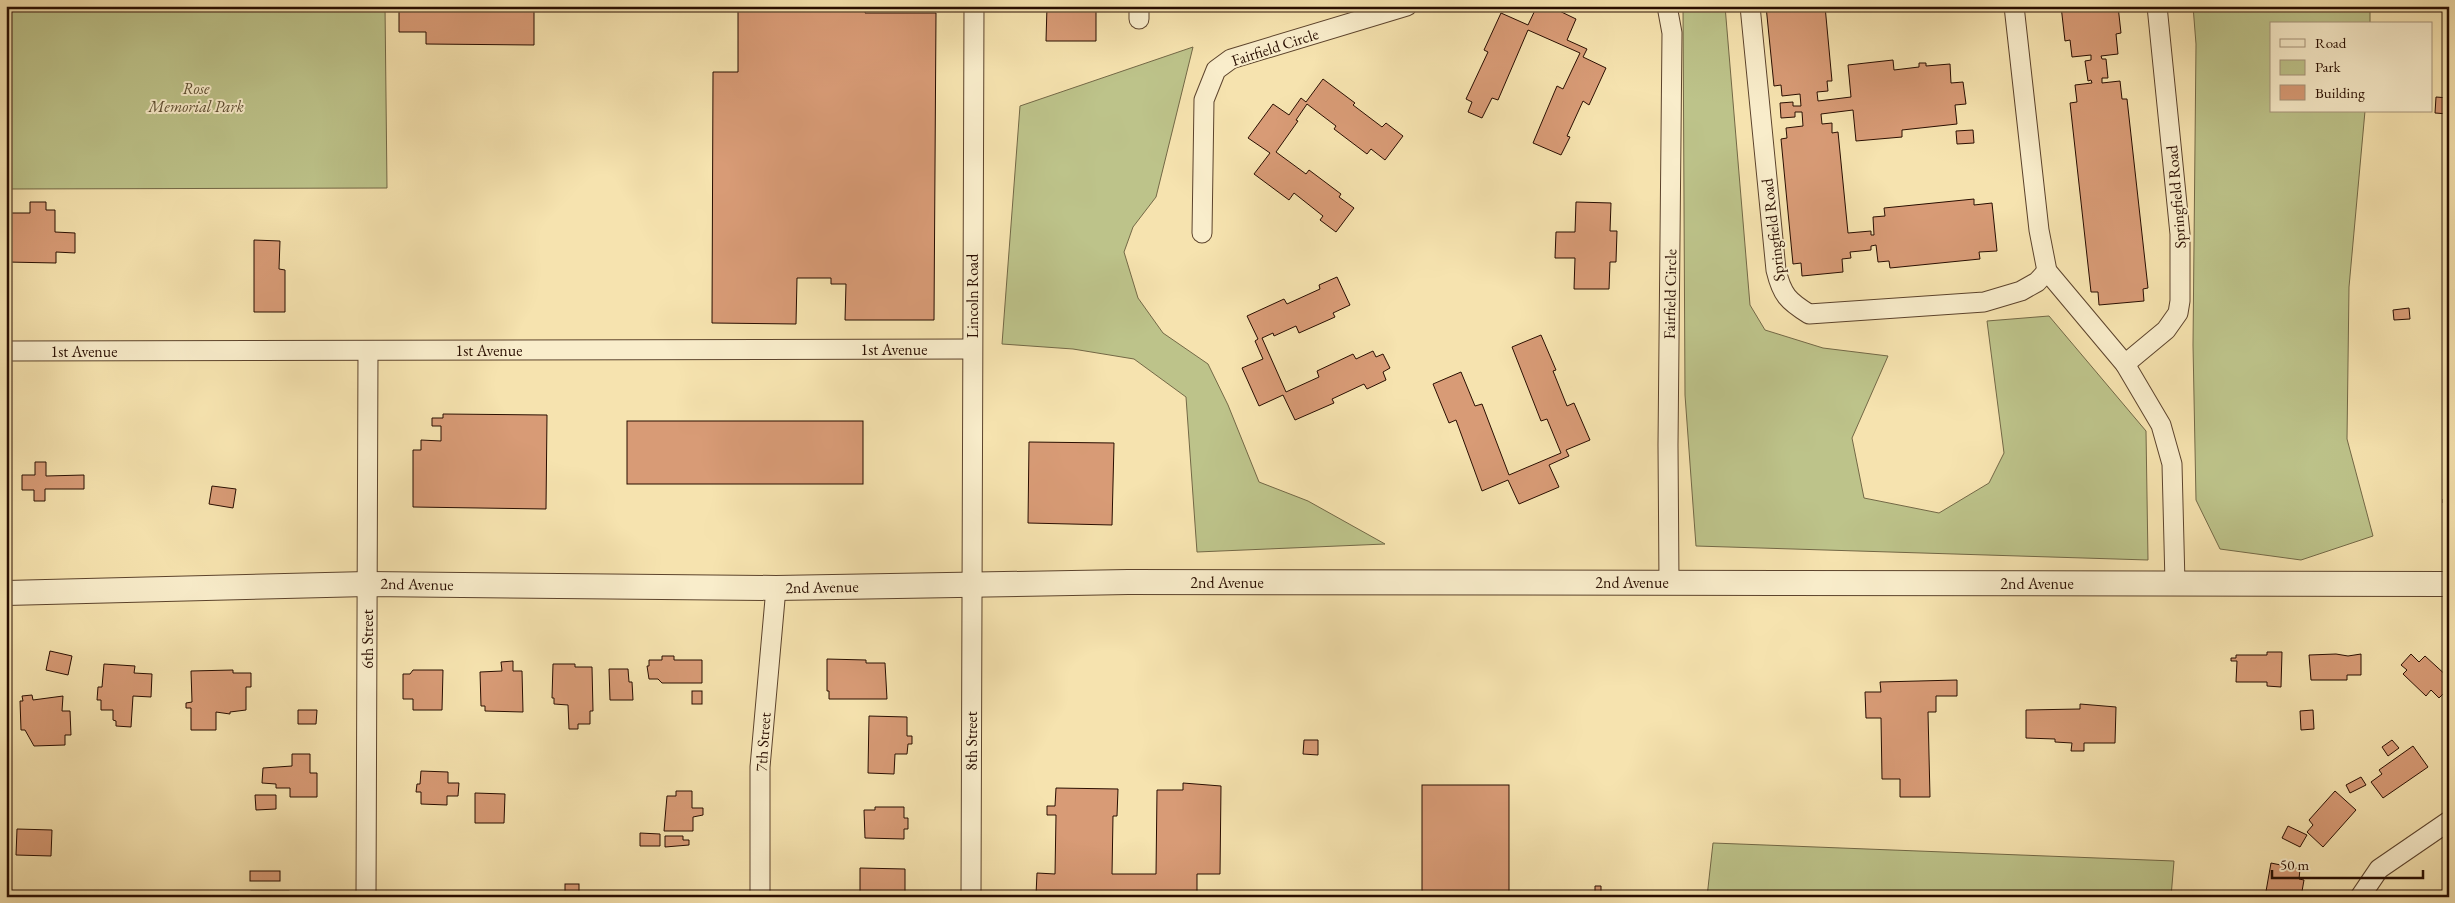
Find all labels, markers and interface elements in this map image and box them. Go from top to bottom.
legend [2270,22,2432,112]
street label: Fairfield Circle [1229,23,1321,71]
text: Road [2315,33,2347,52]
text: Park [2315,57,2342,76]
park label: Rose Memorial Park [147,78,244,117]
text: Building [2315,83,2365,102]
street label: Springfield Road [2161,144,2191,250]
street label: Springfield Road [1756,176,1790,283]
street label: Fairfield Circle [1659,249,1681,339]
street label: Lincoln Road [962,253,983,338]
street label: 1st Avenue [861,339,928,360]
street label: 1st Avenue [456,340,523,361]
street label: 1st Avenue [51,341,118,362]
street label: 2nd Avenue [1190,572,1264,593]
street label: 2nd Avenue [1595,572,1669,593]
street label: 2nd Avenue [380,573,454,595]
street label: 2nd Avenue [2000,573,2074,594]
street label: 2nd Avenue [785,576,859,598]
street label: 6th Street [357,609,378,669]
street label: 8th Street [961,711,982,771]
street label: 7th Street [750,712,776,772]
scale bar [2272,848,2424,880]
text: 50 m [2280,855,2309,874]

